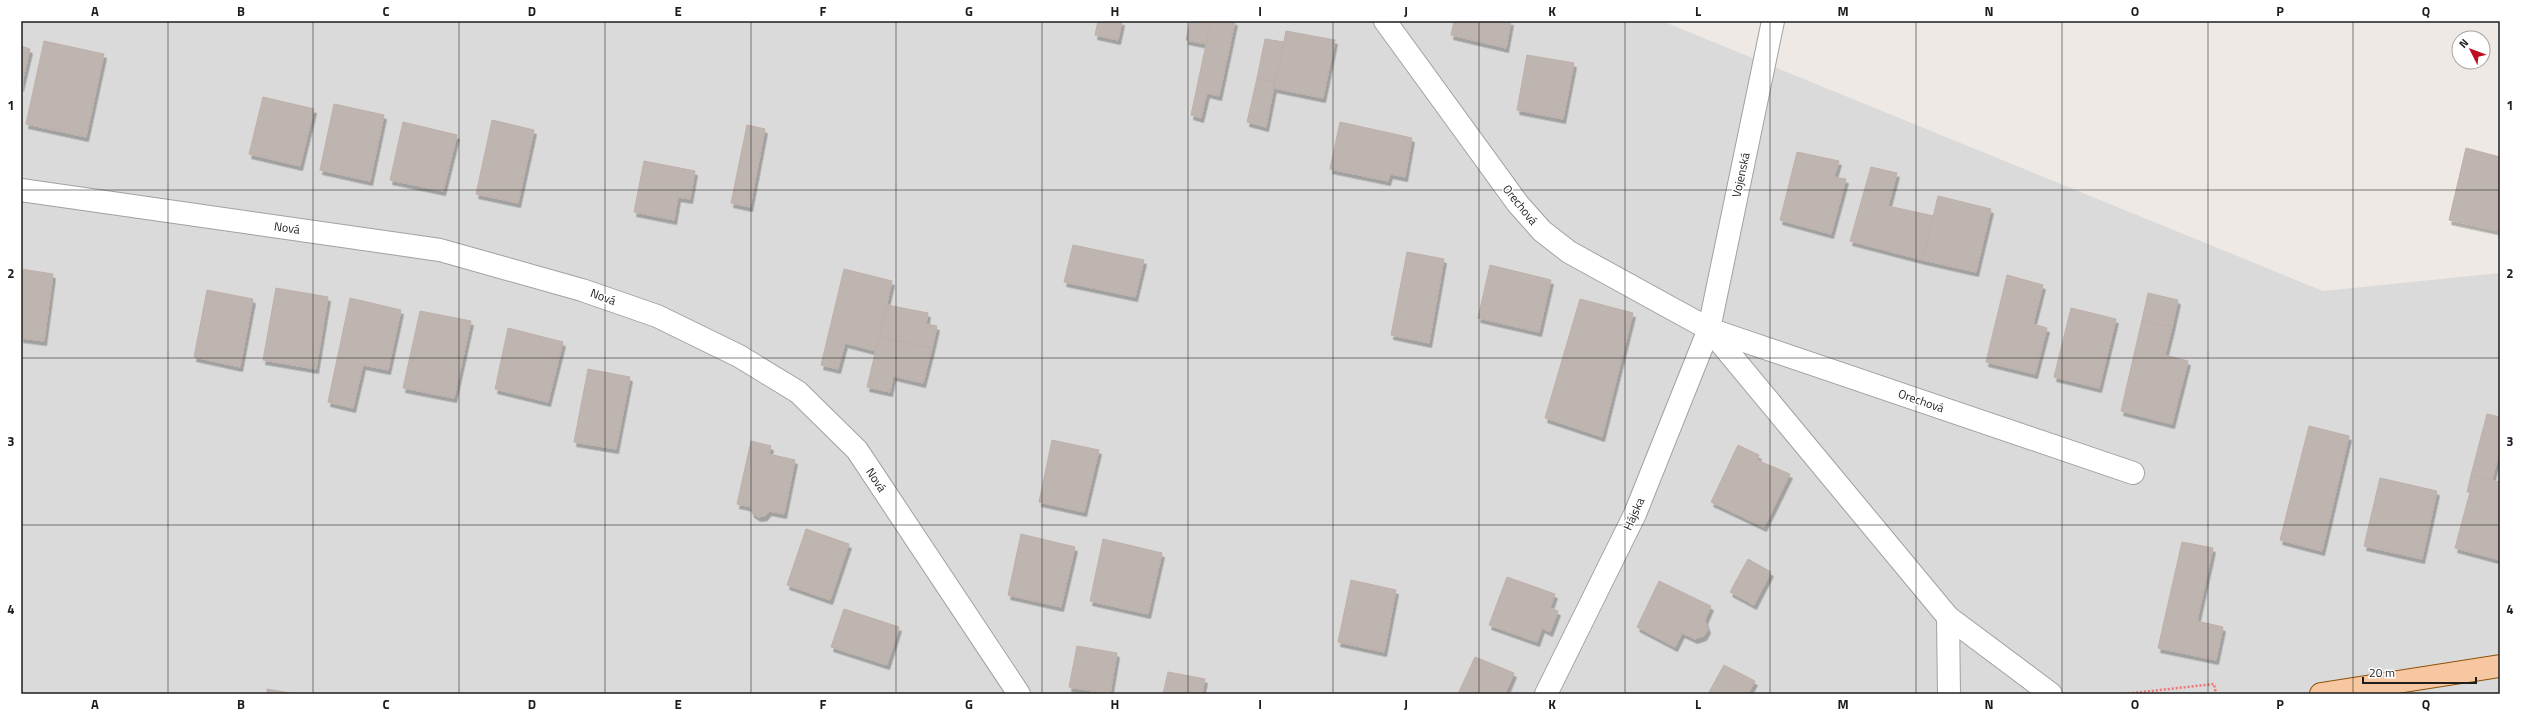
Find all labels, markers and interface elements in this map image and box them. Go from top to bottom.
text: A [91,1,99,21]
text: B [237,1,245,21]
text: C [382,1,390,21]
text: D [528,1,536,21]
text: E [674,1,682,21]
text: F [820,1,827,21]
text: G [965,1,973,21]
text: H [1111,1,1119,21]
text: I [1258,1,1262,21]
text: J [1404,1,1408,21]
text: K [1548,1,1556,21]
text: L [1695,1,1701,21]
text: M [1837,1,1849,21]
text: N [1984,1,1994,21]
text: O [2131,1,2139,21]
text: P [2276,1,2284,21]
text: Q [2422,1,2430,21]
north arrow [2451,30,2491,70]
text: N [2455,35,2472,51]
text: 1 [7,95,15,115]
text: 1 [2506,95,2514,115]
street label: Vojenská [1727,151,1755,199]
street label: Orechová [1498,180,1543,229]
street label: Nová [273,216,301,239]
text: 2 [7,263,15,283]
text: 2 [2506,263,2514,283]
street label: Nová [588,283,619,310]
street label: Orechová [1896,384,1947,417]
text: 3 [7,431,15,451]
text: 3 [2506,431,2514,451]
street label: Nová [861,464,892,496]
street label: Hájska [1618,494,1649,533]
text: 4 [7,599,15,619]
text: 4 [2506,599,2514,619]
scale bar [2363,659,2476,685]
text: 20 m [2369,663,2395,682]
text: A [91,694,99,714]
text: B [237,694,245,714]
text: C [382,694,390,714]
text: D [528,694,536,714]
text: E [674,694,682,714]
text: F [820,694,827,714]
text: G [965,694,973,714]
text: H [1111,694,1119,714]
text: I [1258,694,1262,714]
text: J [1404,694,1408,714]
text: K [1548,694,1556,714]
text: L [1695,694,1701,714]
text: M [1837,694,1849,714]
text: N [1984,694,1994,714]
text: O [2131,694,2139,714]
text: P [2276,694,2284,714]
text: Q [2422,694,2430,714]

